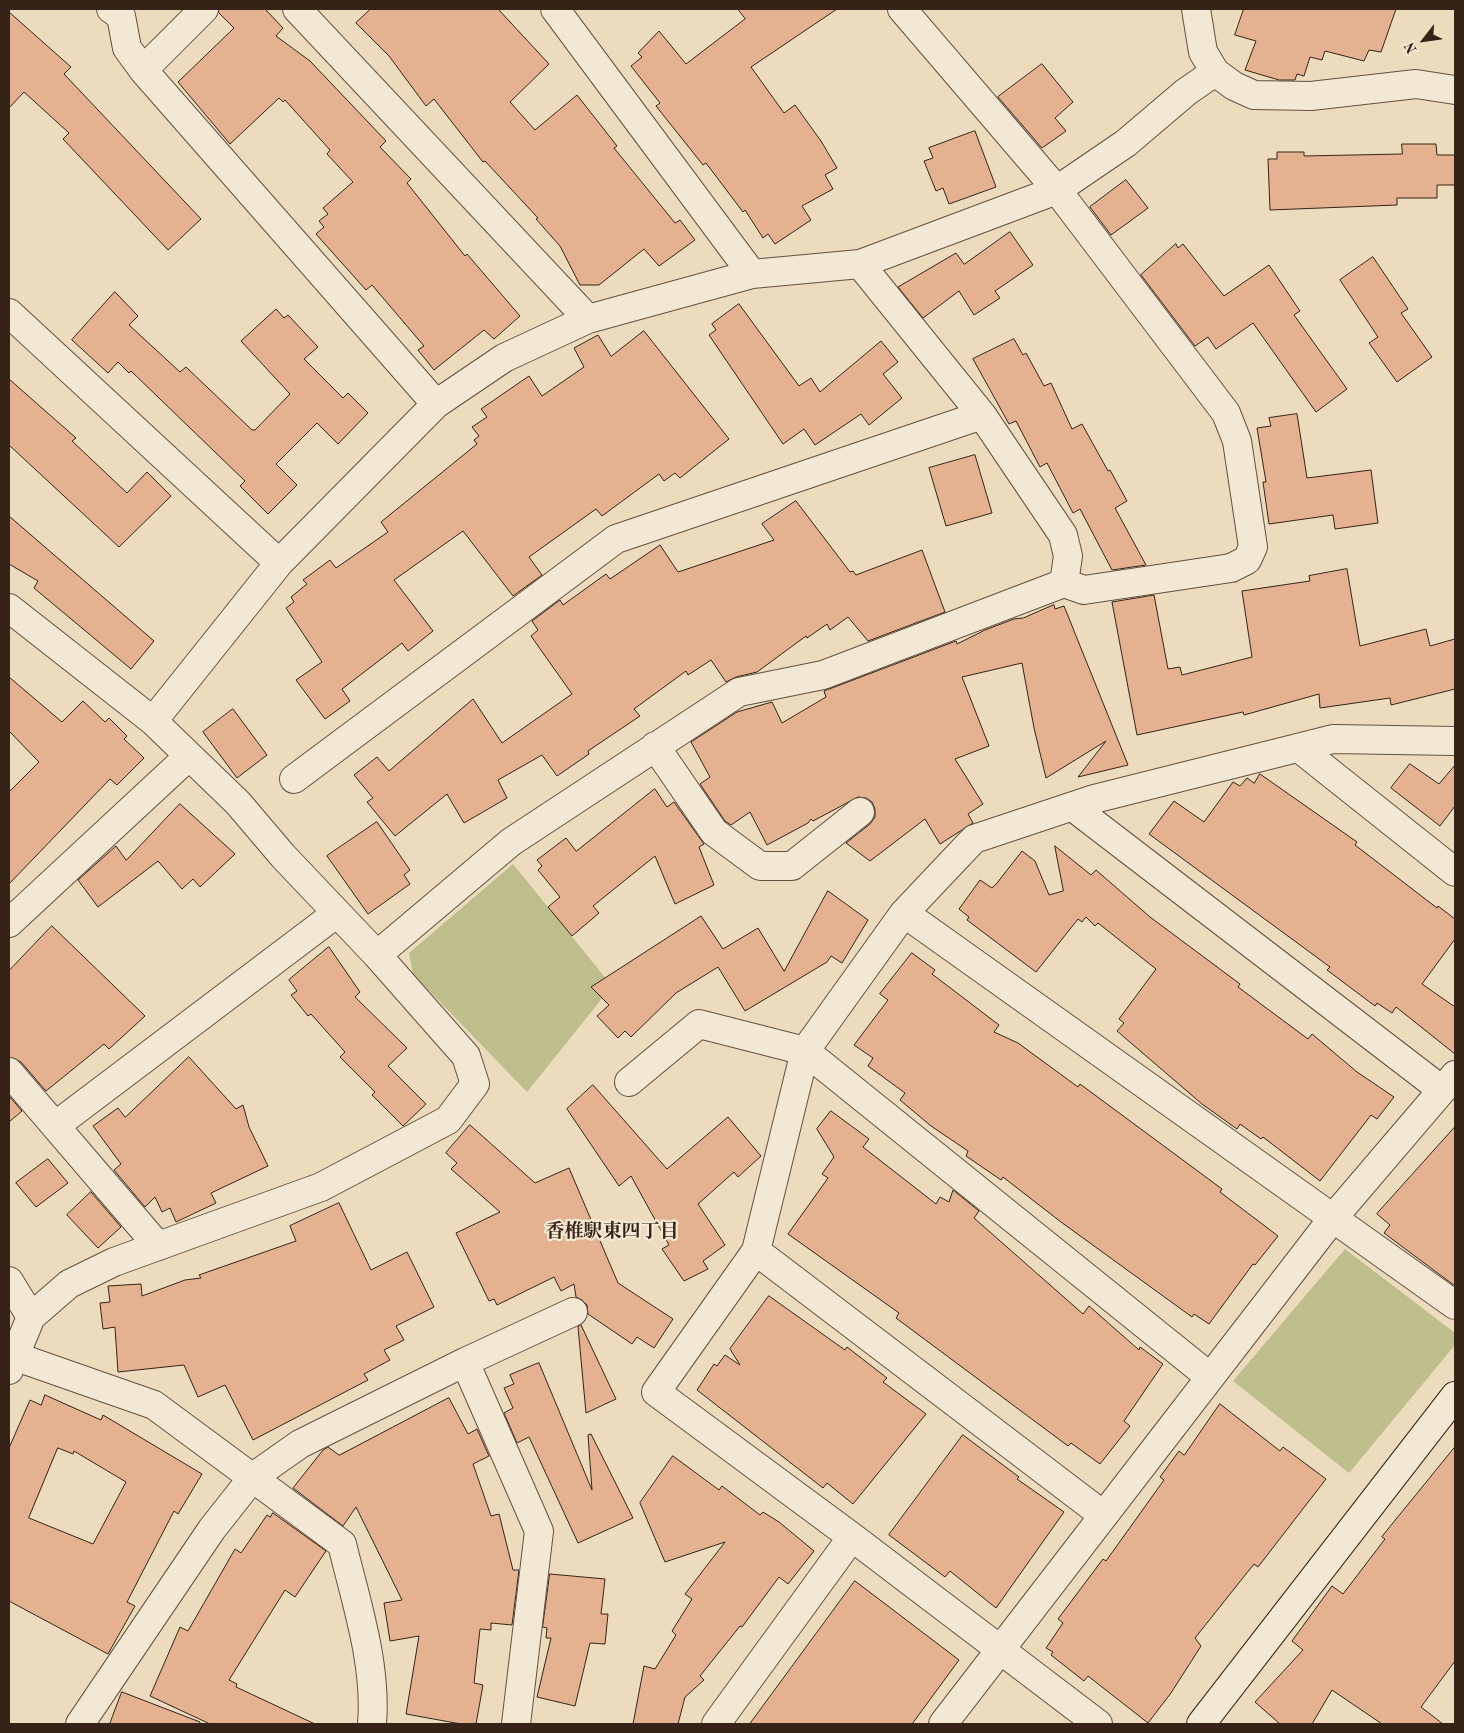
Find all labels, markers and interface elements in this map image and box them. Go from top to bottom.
north arrow [1399,15,1449,65]
text: N [1402,39,1420,56]
district label: 香椎駅東四丁目 [546,1221,678,1243]

